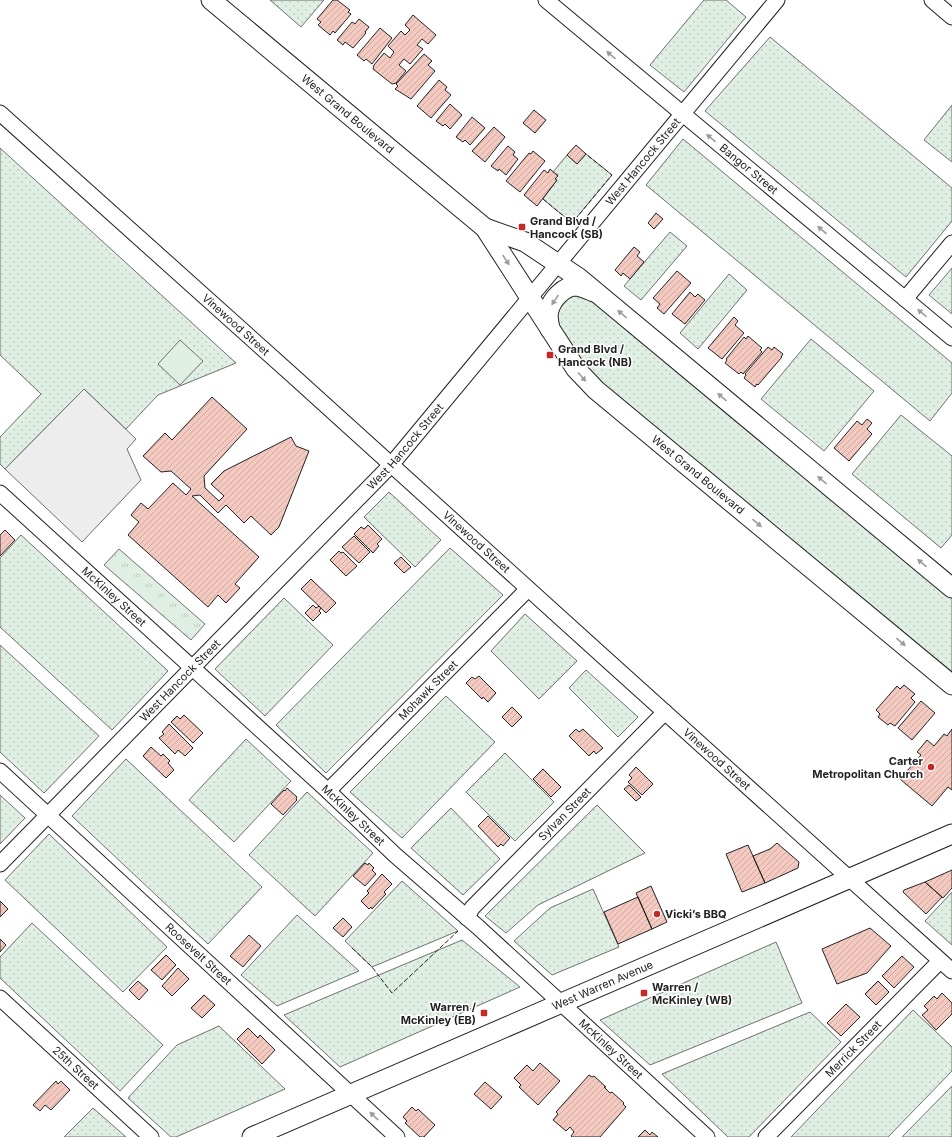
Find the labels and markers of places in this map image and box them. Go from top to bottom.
place label: Grand Blvd / Hancock (SB) [530,214,603,241]
marker: Grand Blvd / Hancock (SB) [517,222,527,232]
place label: Grand Blvd / Hancock (NB) [558,342,632,369]
marker: Grand Blvd / Hancock (NB) [545,350,555,360]
place label: Carter Metropolitan Church [812,754,924,781]
marker: Carter Metropolitan Church [926,762,936,772]
place label: Vicki’s BBQ [665,907,727,921]
marker: Vicki’s BBQ [652,909,662,919]
place label: Warren / McKinley (WB) [652,980,732,1007]
marker: Warren / McKinley (WB) [639,988,649,998]
place label: Warren / McKinley (EB) [401,1000,477,1027]
marker: Warren / McKinley (EB) [479,1008,489,1018]

